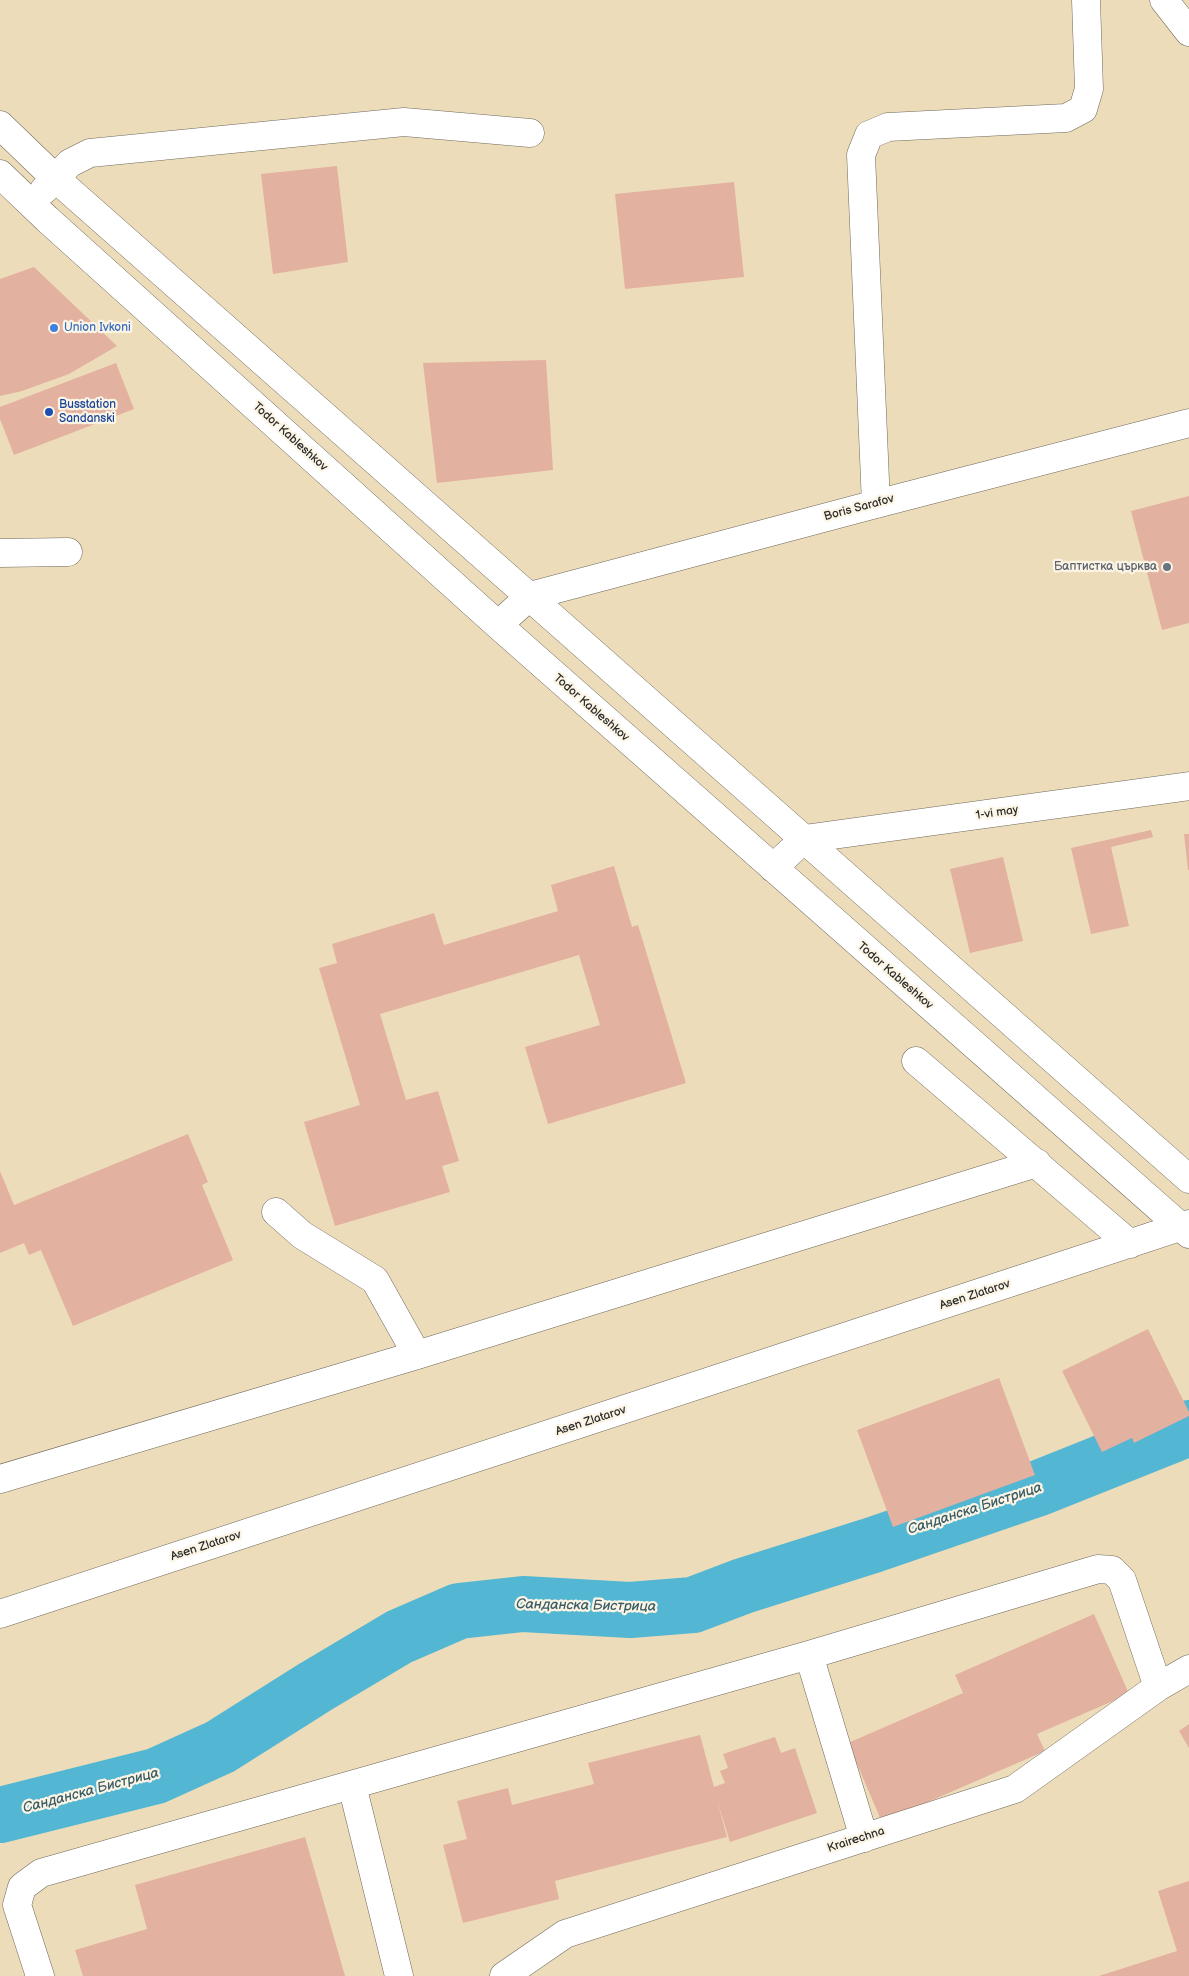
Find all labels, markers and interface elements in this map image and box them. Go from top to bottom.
place label: Union Ivkoni [64,321,131,335]
marker: Union Ivkoni [48,322,60,334]
place label: Busstation Sandanski [59,398,116,426]
street label: Todor Kableshkov [250,400,330,474]
marker: Busstation Sandanski [43,406,55,418]
street label: Boris Sarafov [822,492,896,524]
place label: Баптистка църква [1054,560,1157,574]
marker: Баптистка църква [1161,561,1173,573]
street label: Todor Kableshkov [550,671,632,745]
street label: 1-vi may [975,803,1019,823]
street label: Todor Kableshkov [854,939,936,1013]
street label: Asen Zlatarov [938,1277,1012,1313]
street label: Asen Zlatarov [554,1403,628,1439]
water label: Санданска Бистрица [906,1479,1044,1539]
street label: Asen Zlatarov [169,1528,243,1564]
water label: Санданска Бистрица [516,1596,656,1616]
water label: Санданска Бистрица [21,1765,161,1817]
street label: Krairechna [826,1824,886,1856]

